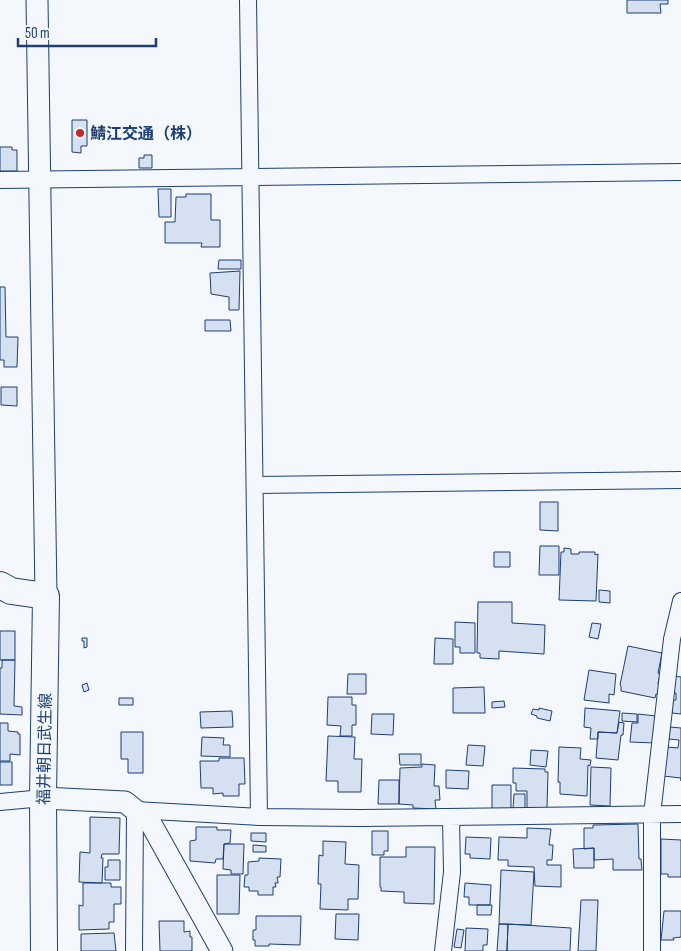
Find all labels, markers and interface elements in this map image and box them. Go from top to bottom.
scale bar [18,15,155,47]
text: 50 m [25,24,50,43]
place label: 鯖江交通（株） [90,125,202,144]
marker: 鯖江交通（株） [74,127,86,139]
street label: 福井朝日武生線 [35,693,56,805]

